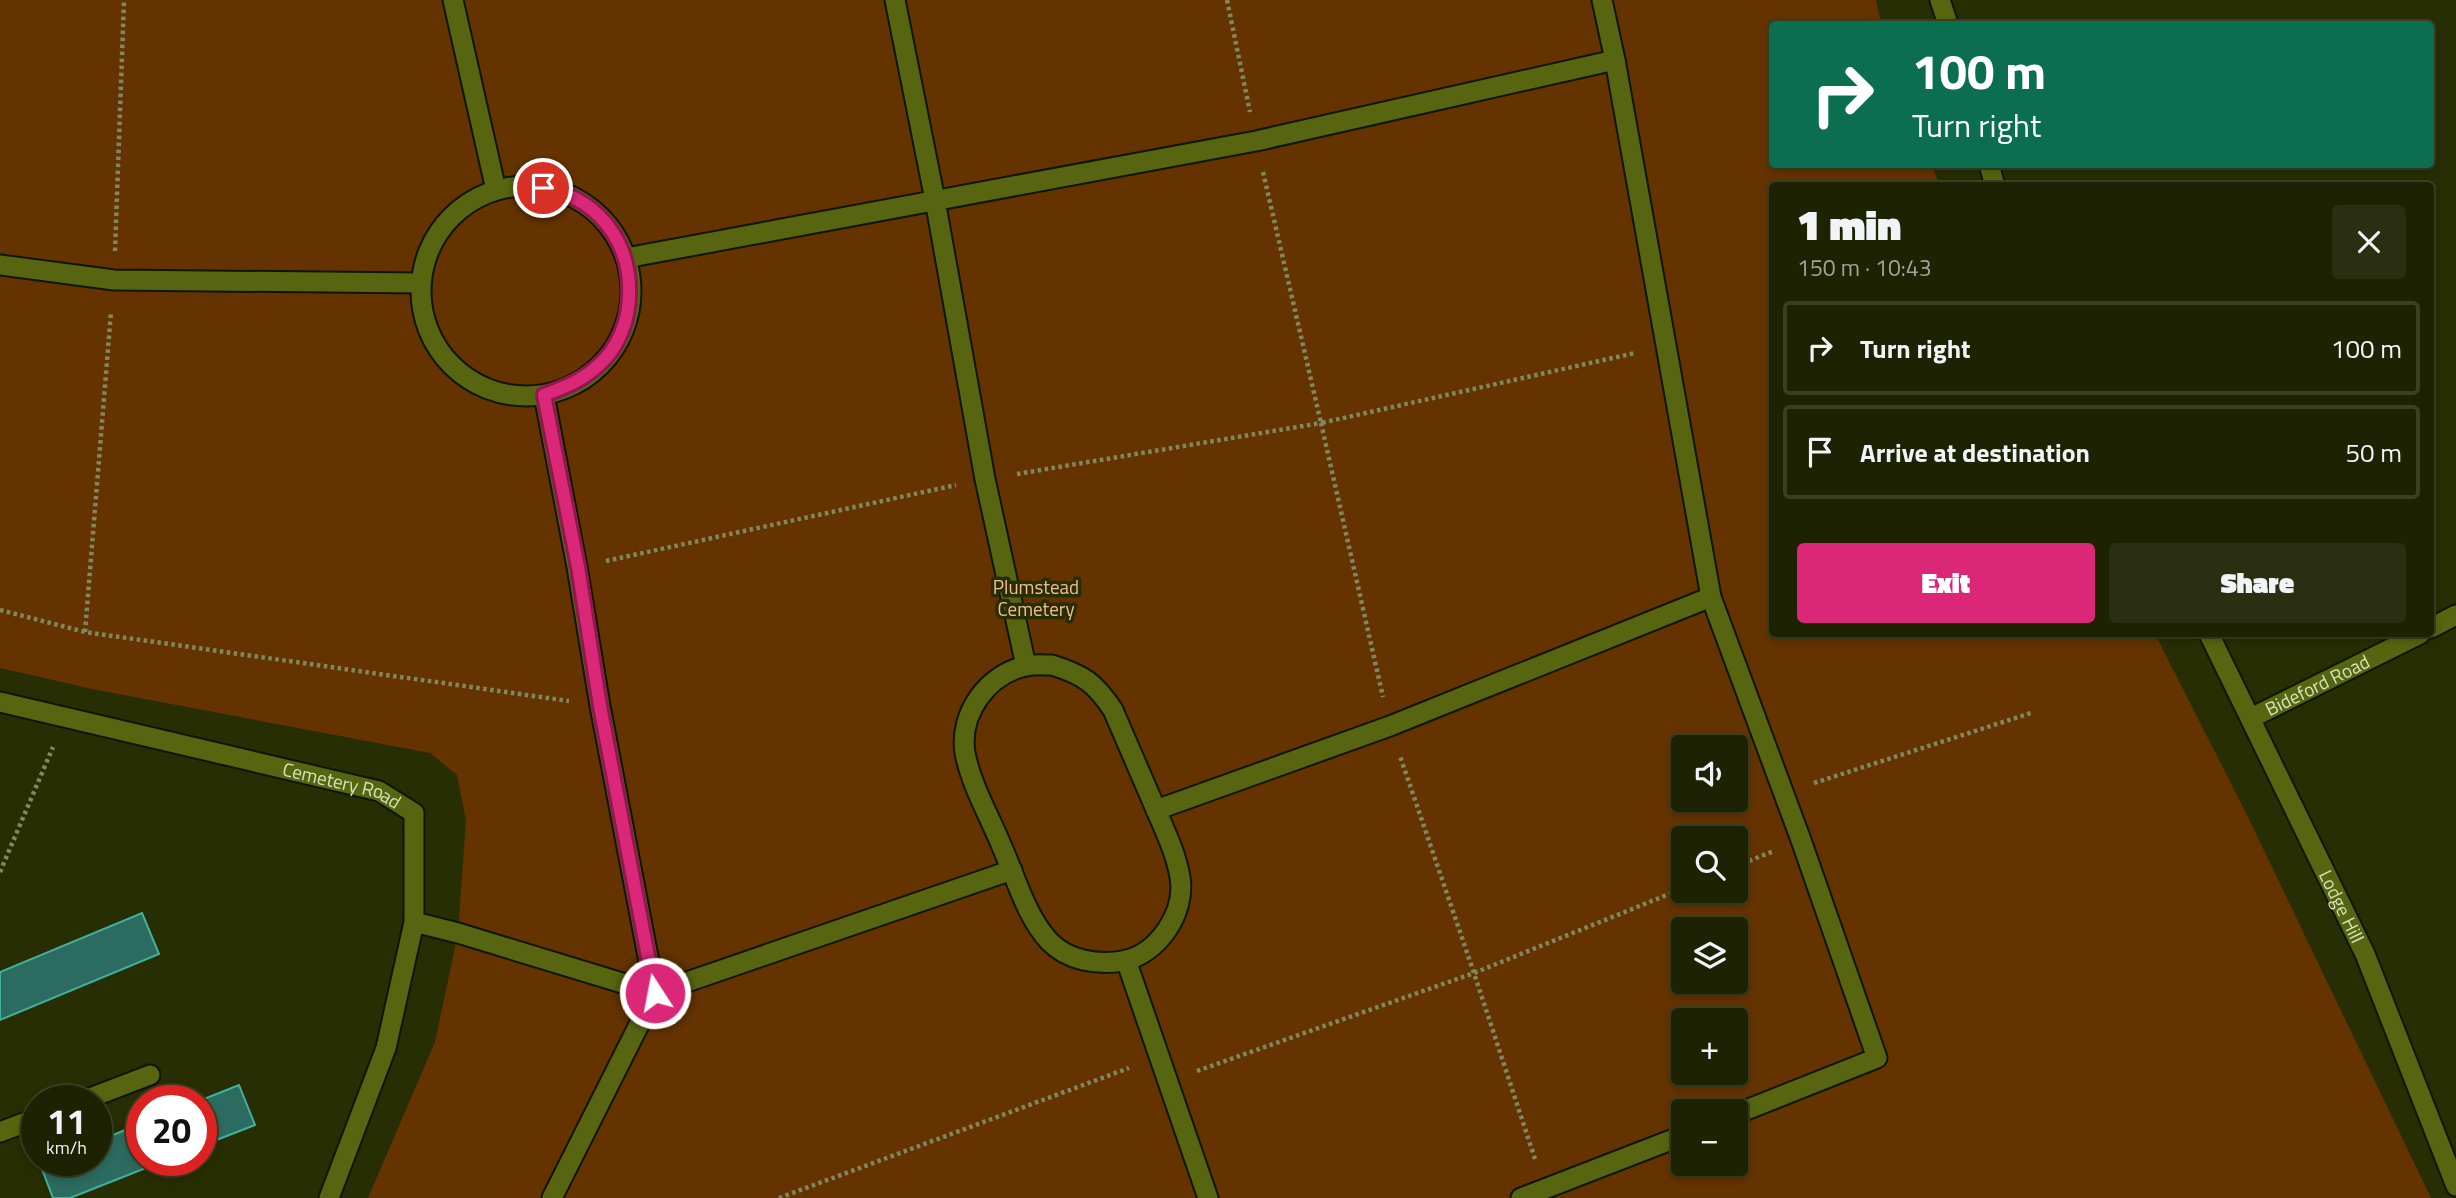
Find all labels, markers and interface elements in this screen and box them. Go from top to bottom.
text: 100 m [1912,33,2046,108]
icon: right [1797,49,1888,140]
text: Turn right [1912,101,2041,149]
pin [513,158,573,218]
icon: arrive [524,169,562,207]
text: 1 min [1797,192,1901,256]
button: close [2332,205,2406,279]
text: 150 m · 10:43 [1797,250,1932,285]
icon: right [1801,329,1839,367]
text: Turn right [1860,329,1971,368]
text: 100 m [2331,329,2402,368]
icon: arrive [1801,433,1839,471]
text: Arrive at destination [1860,433,2090,472]
text: 50 m [2345,433,2402,472]
button: Exit [1797,543,2095,623]
button: Share [2109,543,2406,623]
park label: Plumstead Cemetery [993,572,1079,623]
street label: Bideford Road [2260,646,2374,723]
map controls [1671,735,1748,1176]
button: sound [1671,735,1748,812]
street label: Cemetery Road [280,754,407,816]
button: search [1671,826,1748,903]
street label: Lodge Hill [2312,865,2372,948]
button: layers [1671,917,1748,994]
position arrow [618,956,692,1030]
button: + [1671,1008,1748,1085]
speed limit sign: 20 [126,1085,217,1176]
text: 11 [47,1094,86,1148]
button: − [1671,1099,1748,1176]
text: km/h [46,1134,87,1161]

